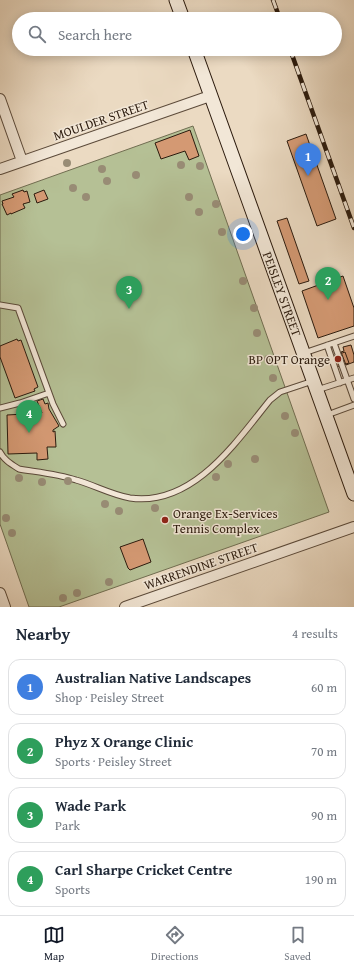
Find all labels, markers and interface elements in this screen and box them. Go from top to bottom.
search box [12,12,342,56]
icon: search [26,23,48,45]
text: Search here [58,24,132,45]
street label: MOULDER STREET [51,95,152,145]
pin: 1 [295,143,321,176]
your location [233,224,253,244]
street label: PEISLEY STREET [258,249,306,340]
pin: 2 [315,267,341,300]
pin: 3 [116,276,142,309]
place label: BP OPT Orange [249,350,330,369]
marker: BP OPT Orange [333,354,343,364]
pin: 4 [16,400,42,433]
place label: Orange Ex-Services Tennis Complex [173,504,278,538]
marker: Orange Ex-Services Tennis Complex [160,515,170,525]
street label: WARRENDINE STREET [141,537,261,594]
text: Nearby [16,621,70,646]
text: 4 results [292,624,338,643]
text: Australian Native Landscapes [55,667,251,688]
text: 1 [27,678,33,697]
text: 60 m [311,678,337,697]
text: Shop · Peisley Street [55,688,164,707]
text: Phyz X Orange Clinic [55,731,193,752]
text: 2 [27,742,33,761]
text: 70 m [311,742,337,761]
text: Sports · Peisley Street [55,752,172,771]
text: Wade Park [55,795,126,816]
text: 3 [27,806,33,825]
text: 90 m [311,806,337,825]
text: Park [55,816,80,835]
text: Carl Sharpe Cricket Centre [55,859,232,880]
text: 4 [27,870,33,889]
text: 190 m [305,870,337,889]
text: Sports [55,880,90,899]
tab: Map [43,924,65,964]
tab: Directions [151,924,198,964]
tab: Saved [284,924,311,964]

